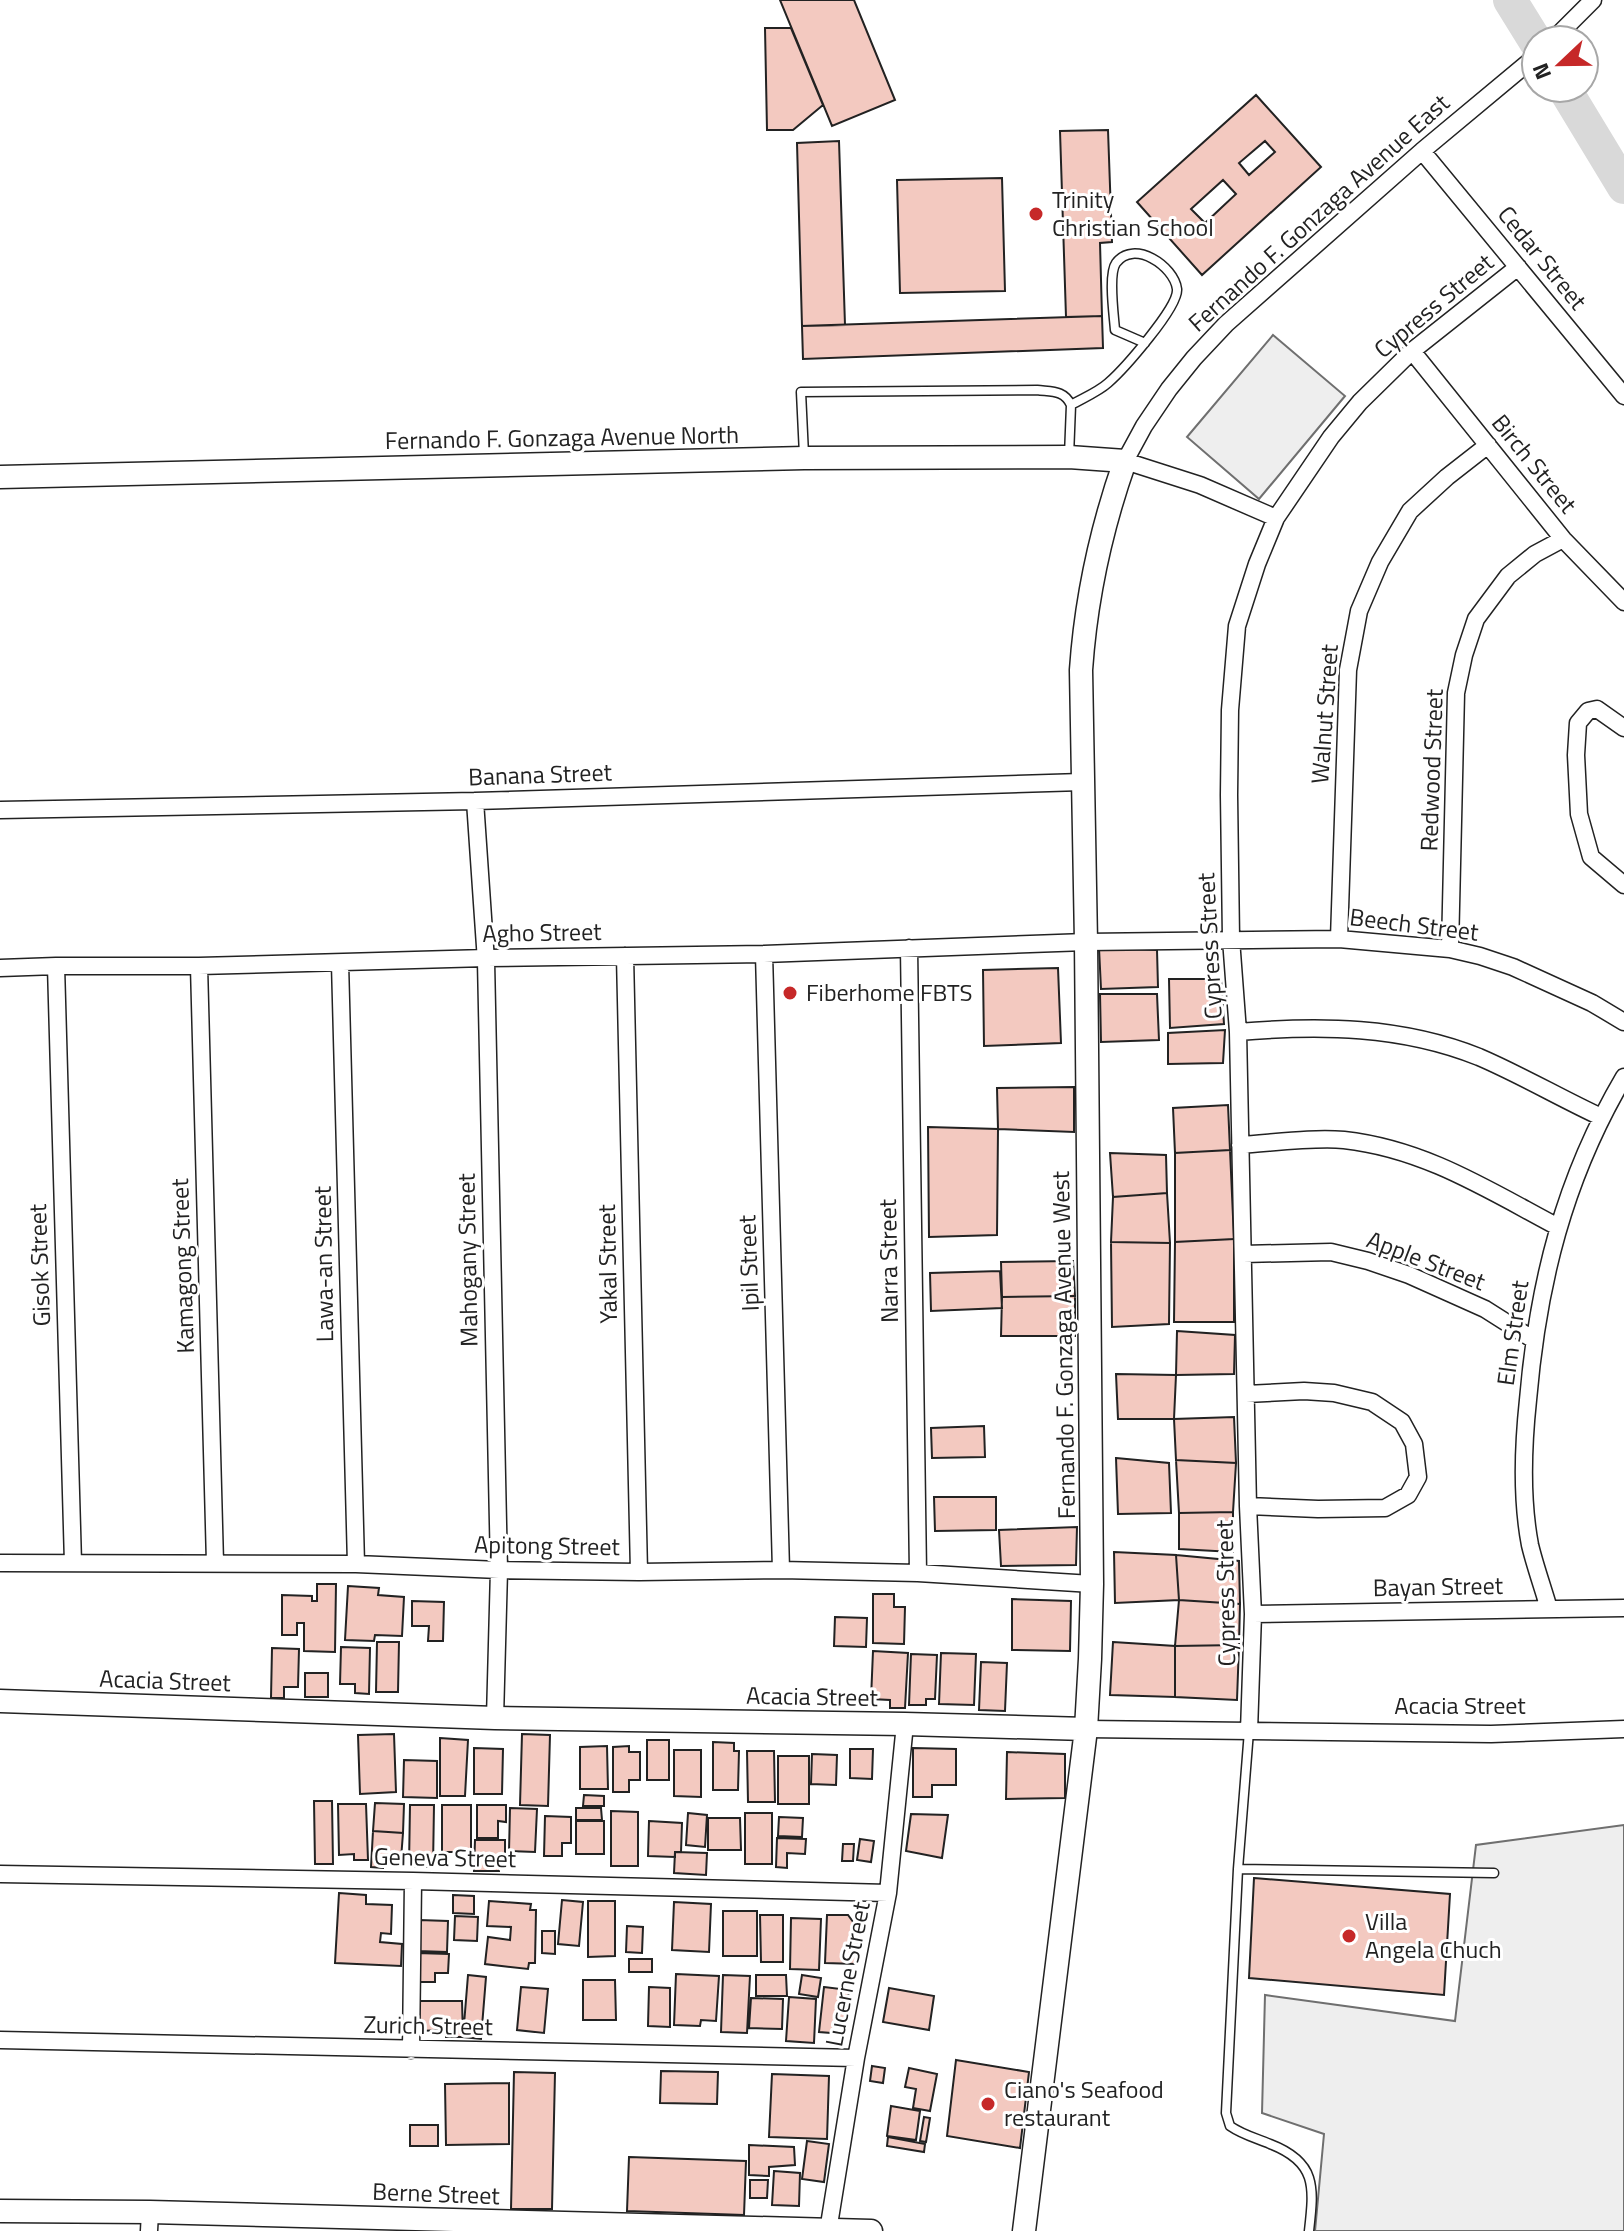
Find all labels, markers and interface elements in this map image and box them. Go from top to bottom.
north arrow [1520,24,1600,104]
text: N [1523,58,1560,85]
street label: Fernando F. Gonzaga Avenue East [1180,85,1457,340]
place label: Trinity Christian School [1052,181,1214,245]
street label: Cedar Street [1489,197,1596,318]
marker: Trinity Christian School [1027,205,1045,223]
street label: Cypress Street [1366,244,1502,366]
street label: Birch Street [1483,406,1586,521]
street label: Fernando F. Gonzaga Avenue North [385,416,739,458]
street label: Walnut Street [1301,642,1347,785]
street label: Redwood Street [1410,687,1452,852]
street label: Banana Street [467,753,613,794]
street label: Cypress Street [1187,871,1231,1020]
street label: Beech Street [1348,898,1481,950]
street label: Agho Street [482,913,602,951]
place label: Fiberhome FBTS [806,974,973,1010]
marker: Fiberhome FBTS [781,984,799,1002]
street label: Fernando F. Gonzaga Avenue West [1042,1170,1084,1519]
street label: Mahogany Street [447,1172,487,1347]
street label: Kamagong Street [161,1177,203,1354]
street label: Lawa-an Street [304,1185,342,1342]
street label: Narra Street [869,1198,907,1323]
street label: Gisok Street [19,1203,59,1327]
street label: Yakal Street [588,1203,626,1324]
street label: Ipil Street [728,1214,768,1312]
street label: Apple Street [1362,1221,1491,1299]
street label: Elm Street [1487,1277,1537,1388]
street label: Cypress Street [1206,1519,1244,1667]
street label: Apitong Street [474,1526,621,1564]
street label: Bayan Street [1373,1567,1504,1605]
street label: Acacia Street [99,1660,232,1700]
street label: Acacia Street [746,1677,879,1715]
street label: Acacia Street [1394,1687,1526,1723]
street label: Geneva Street [374,1838,517,1876]
street label: Lucerne Street [815,1898,879,2049]
place label: Villa Angela Chuch [1365,1903,1502,1967]
marker: Villa Angela Chuch [1340,1927,1358,1945]
street label: Zurich Street [363,2006,494,2044]
place label: Ciano's Seafood restaurant [1004,2071,1164,2135]
marker: Ciano's Seafood restaurant [979,2095,997,2113]
street label: Berne Street [372,2173,501,2213]

